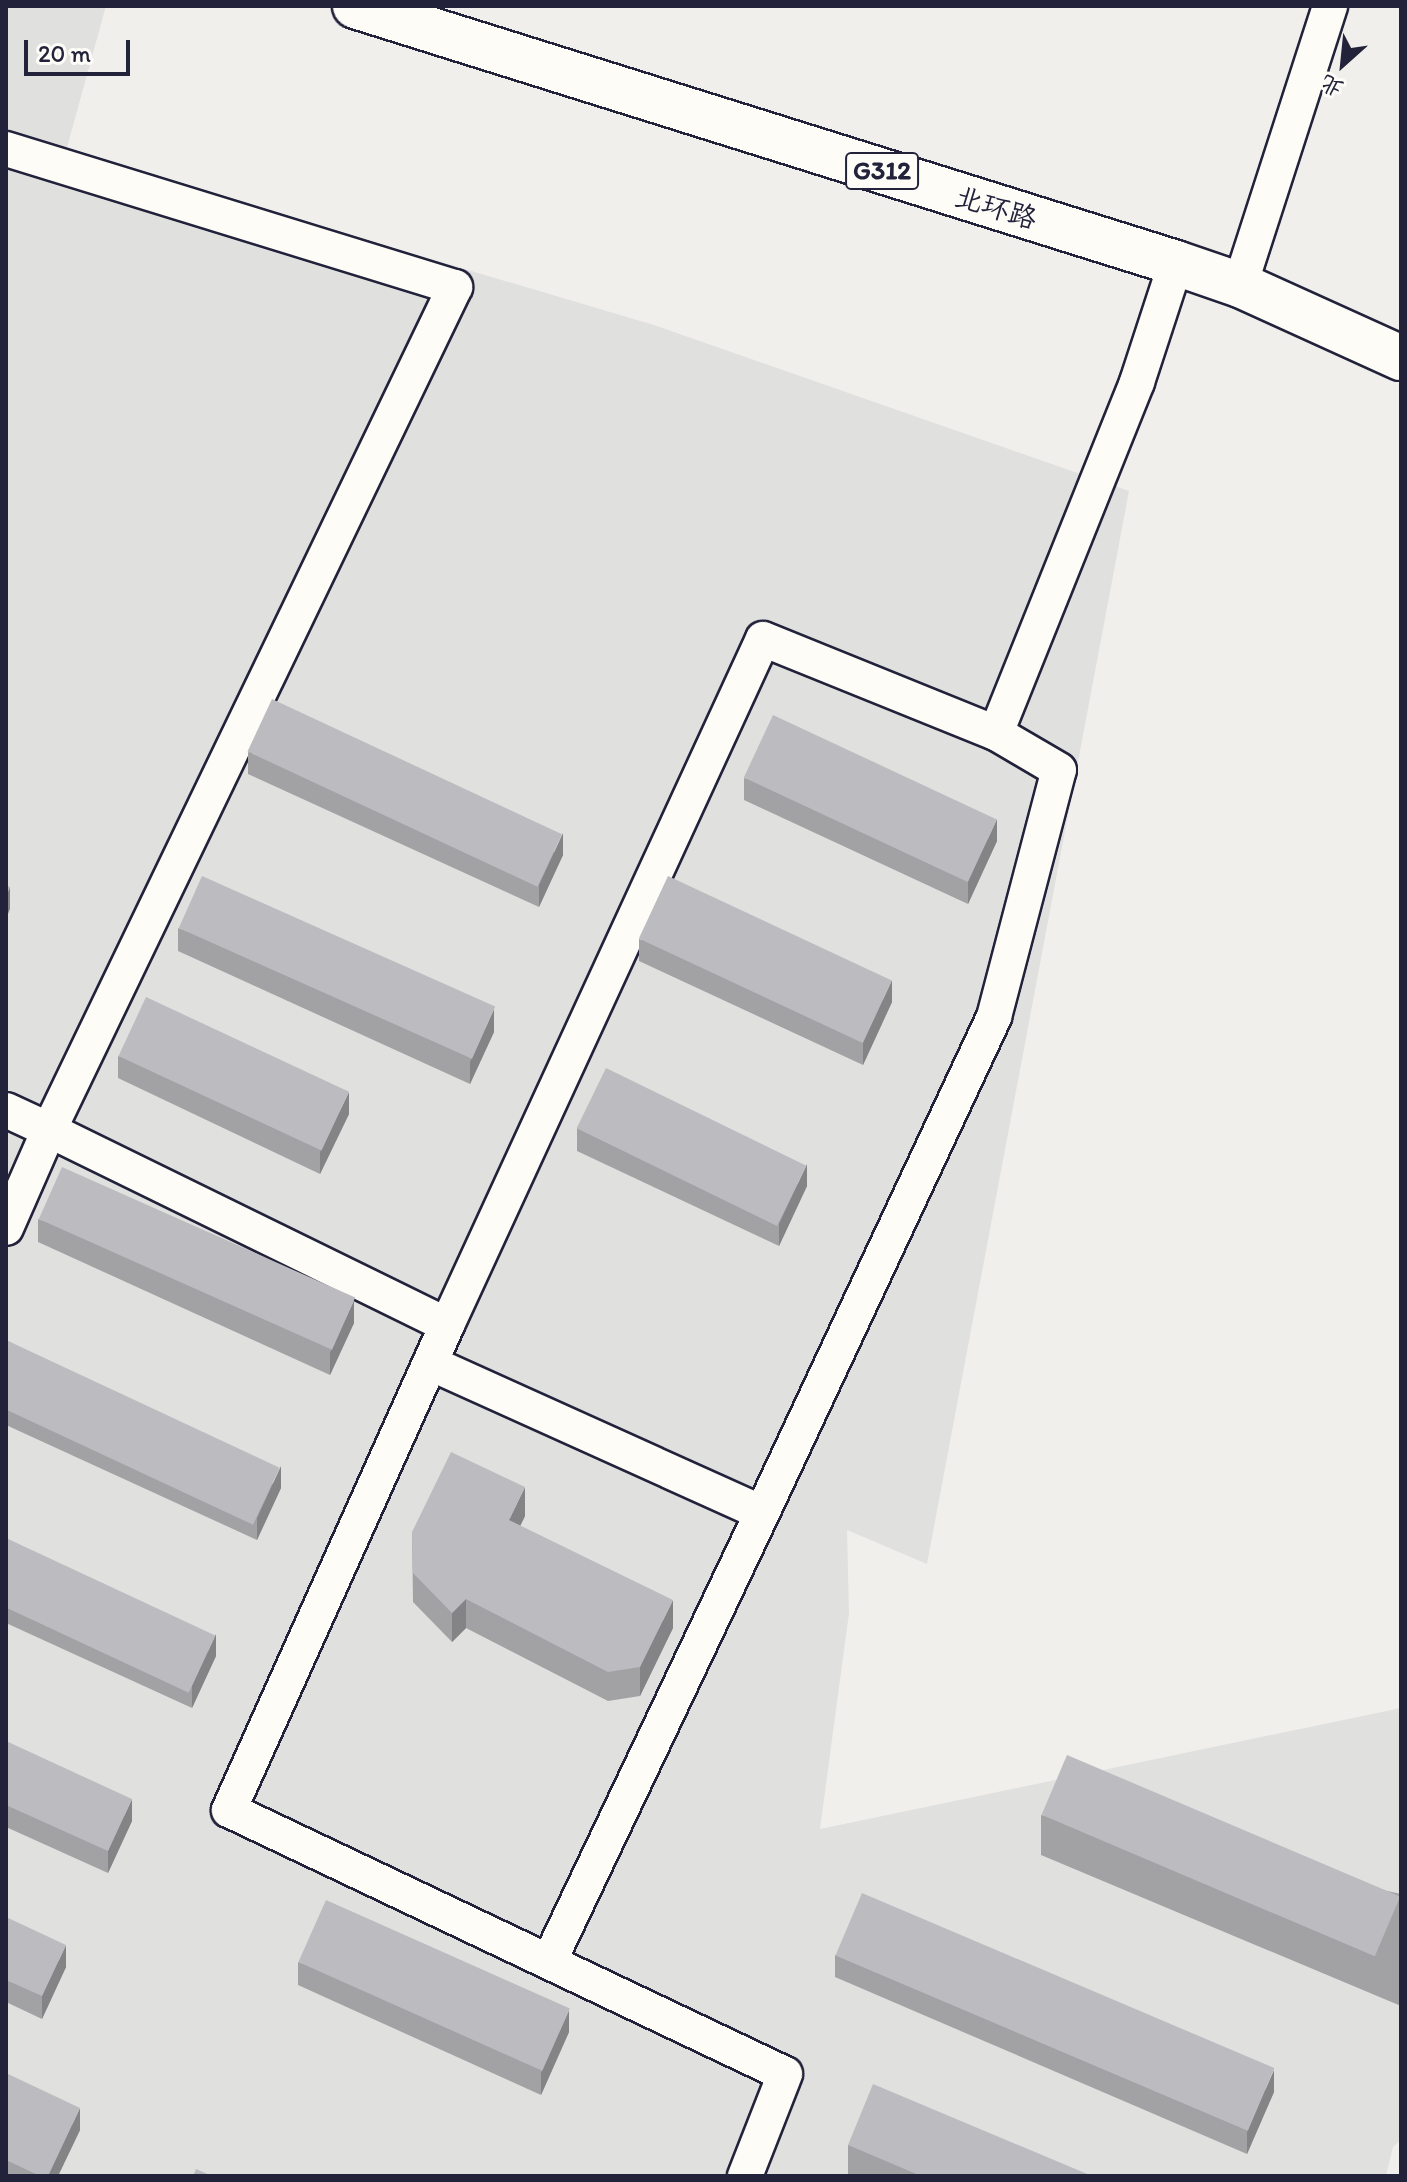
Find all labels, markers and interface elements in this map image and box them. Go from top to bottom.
scale bar [28,24,134,74]
north arrow [1303,24,1383,104]
text: 20 m [38,39,91,68]
text: 北 [1316,69,1348,103]
road number: G312 [844,149,920,193]
street label: 北环路 [951,179,1041,235]

